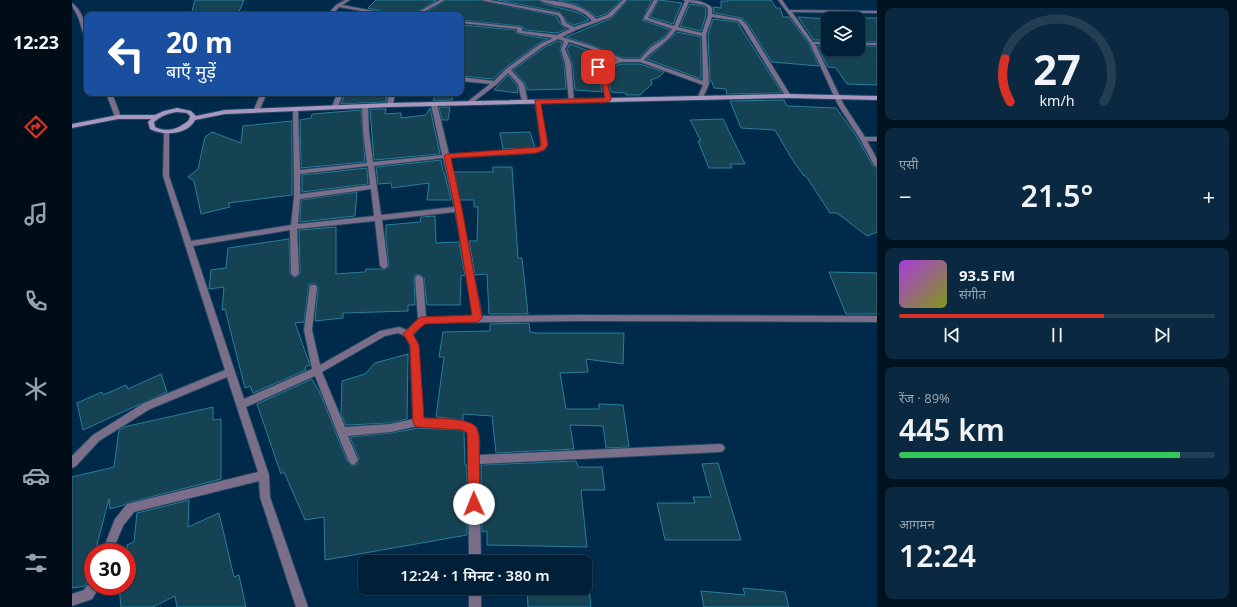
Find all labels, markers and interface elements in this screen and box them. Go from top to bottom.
map controls [821,12,865,56]
button: layers [821,12,865,56]
text: 20 m [166,23,233,61]
icon: left [100,28,152,80]
text: 12:23 [13,30,59,54]
text: 27 [1033,41,1081,97]
pin [581,50,615,84]
icon: arrive [587,56,609,78]
text: बाएँ मुड़ें [166,59,216,83]
text: km/h [1039,90,1075,109]
icon: directions [22,113,50,141]
text: एसी [899,155,918,173]
text: 21.5° [1021,175,1093,216]
text: − [899,181,912,211]
text: + [1202,181,1215,211]
icon: music [22,200,50,228]
text: 93.5 FM [959,265,1015,285]
text: संगीत [959,285,986,303]
icon: phone [22,287,50,315]
icon: previous [941,324,963,346]
icon: pause [1046,324,1068,346]
icon: next [1151,324,1173,346]
icon: climate [22,375,50,403]
text: रेंज · 89% [899,389,950,407]
text: 445 km [899,409,1005,450]
icon: car [22,462,50,490]
position arrow [453,483,495,525]
text: आगमन [899,515,935,533]
text: 12:24 [899,535,976,576]
speed limit sign: 30 [84,543,136,595]
icon: filters [22,549,50,577]
text: 12:24 · 1 मिनट · 380 m [400,565,550,585]

